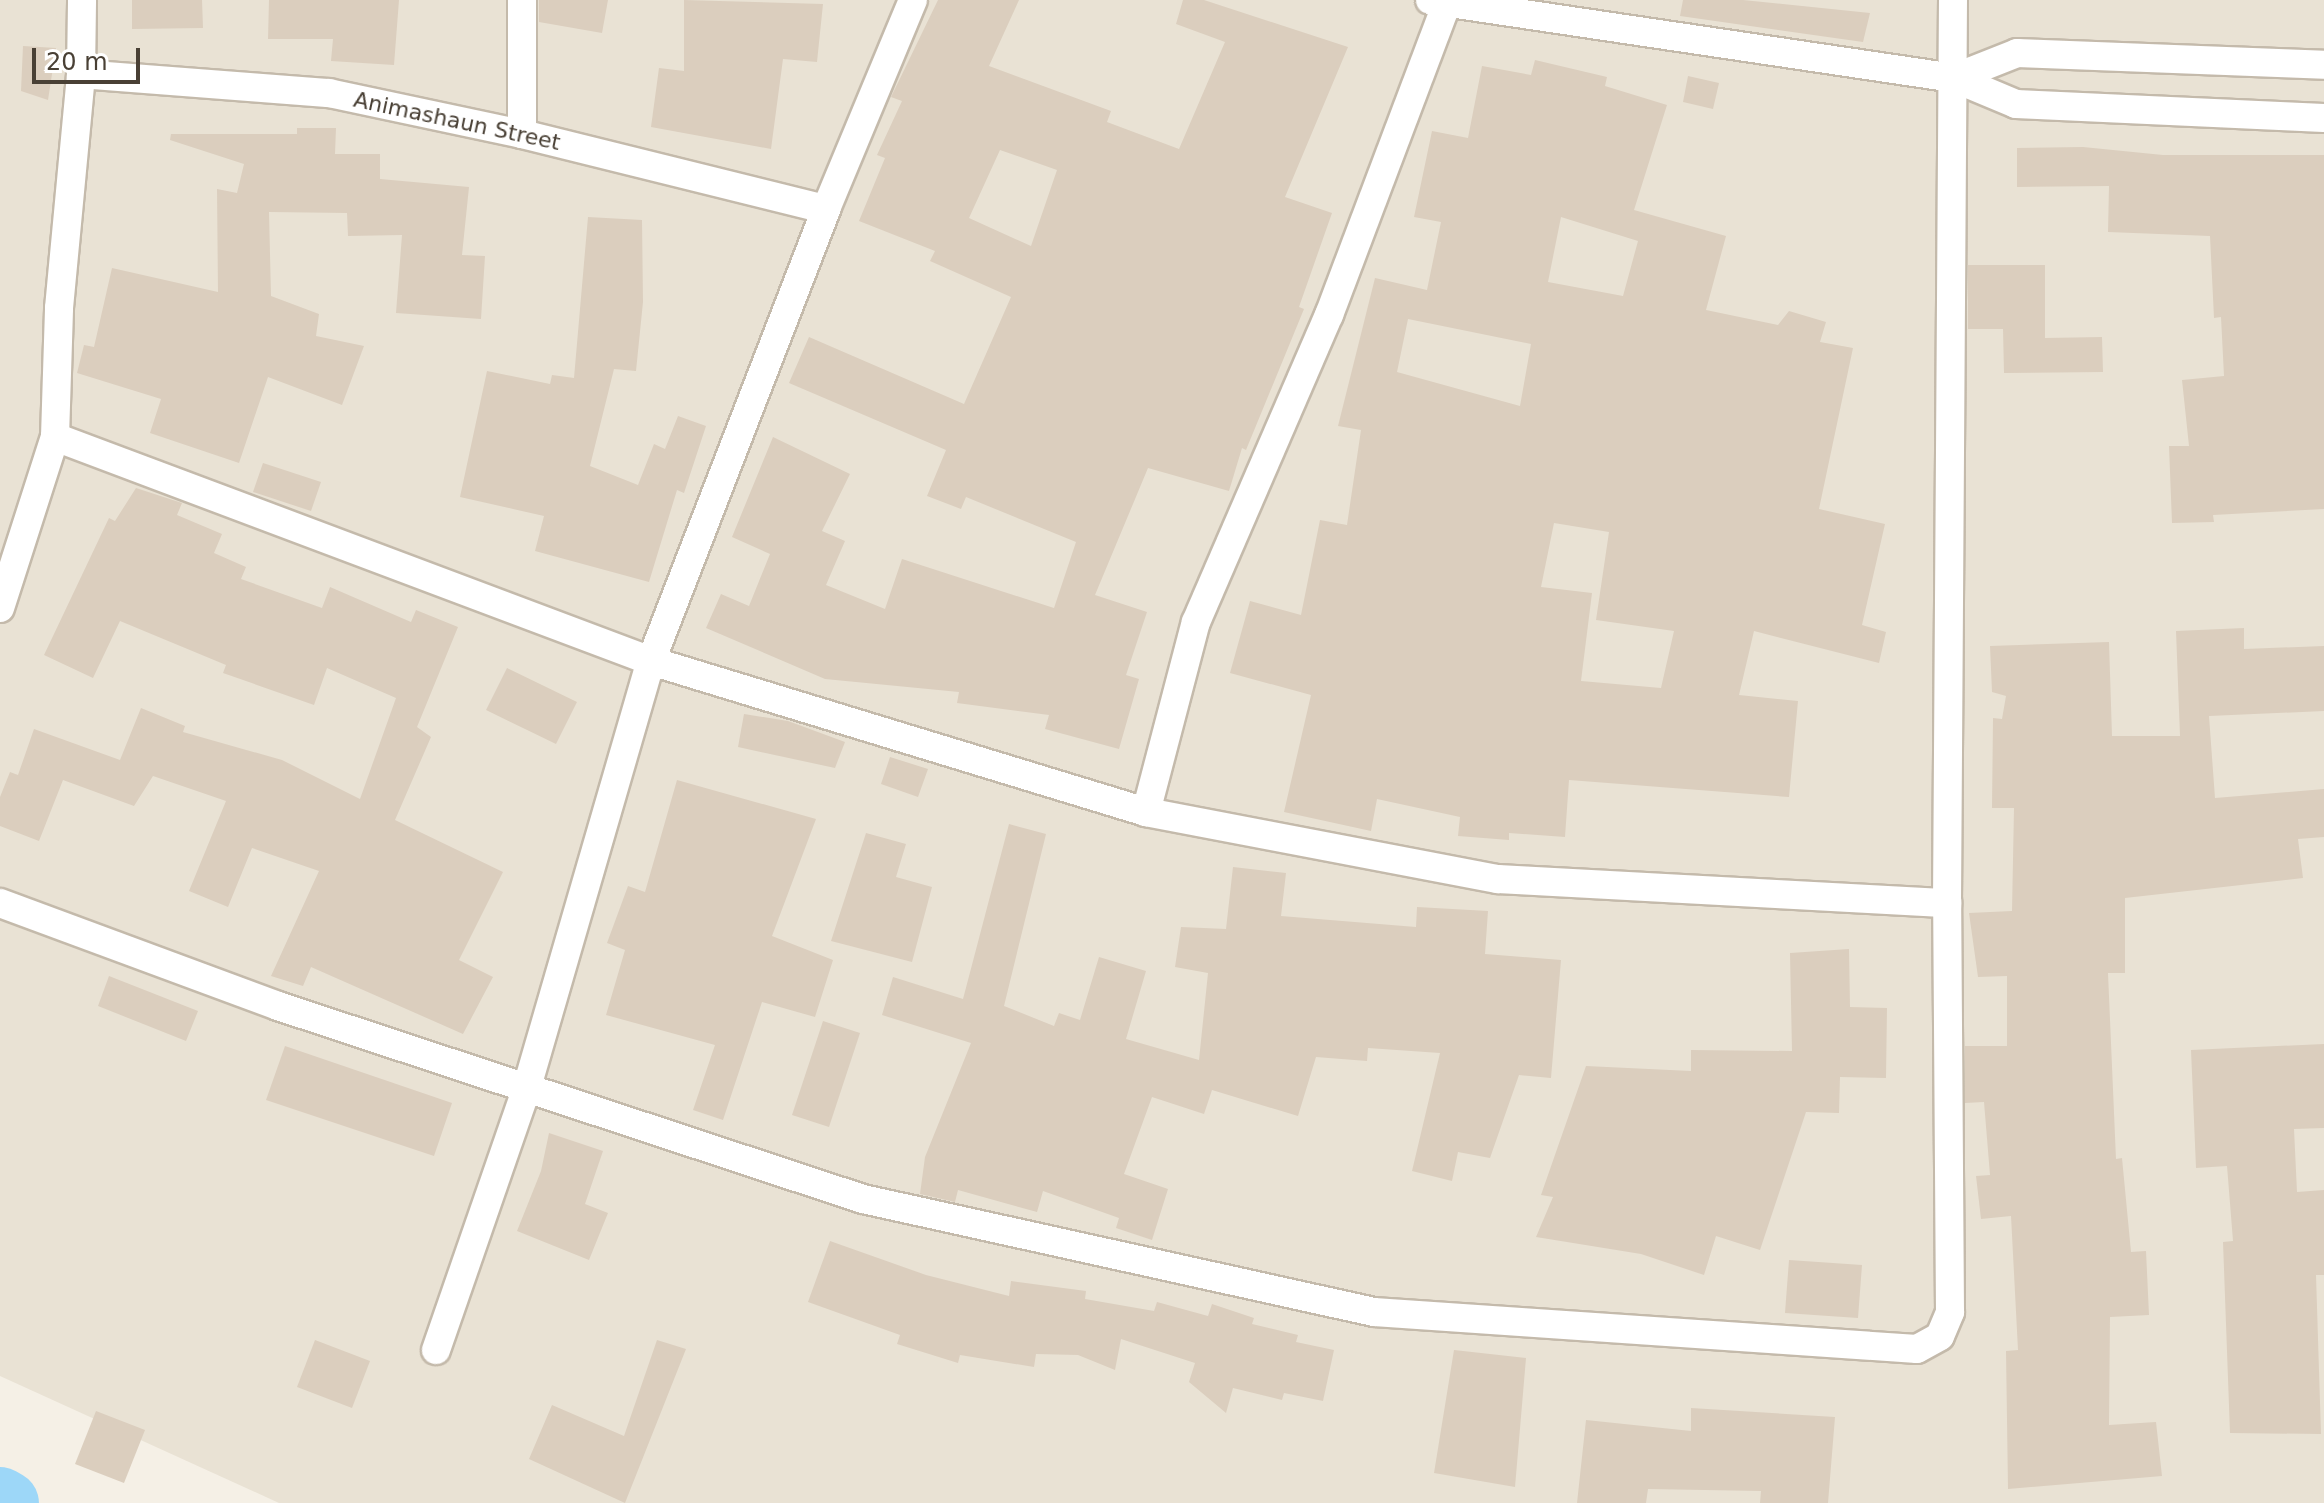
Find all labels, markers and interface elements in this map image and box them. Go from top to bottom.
scale bar [36,32,144,82]
text: 20 m [46,48,108,76]
street label: Animashaun Street [351,86,563,156]

